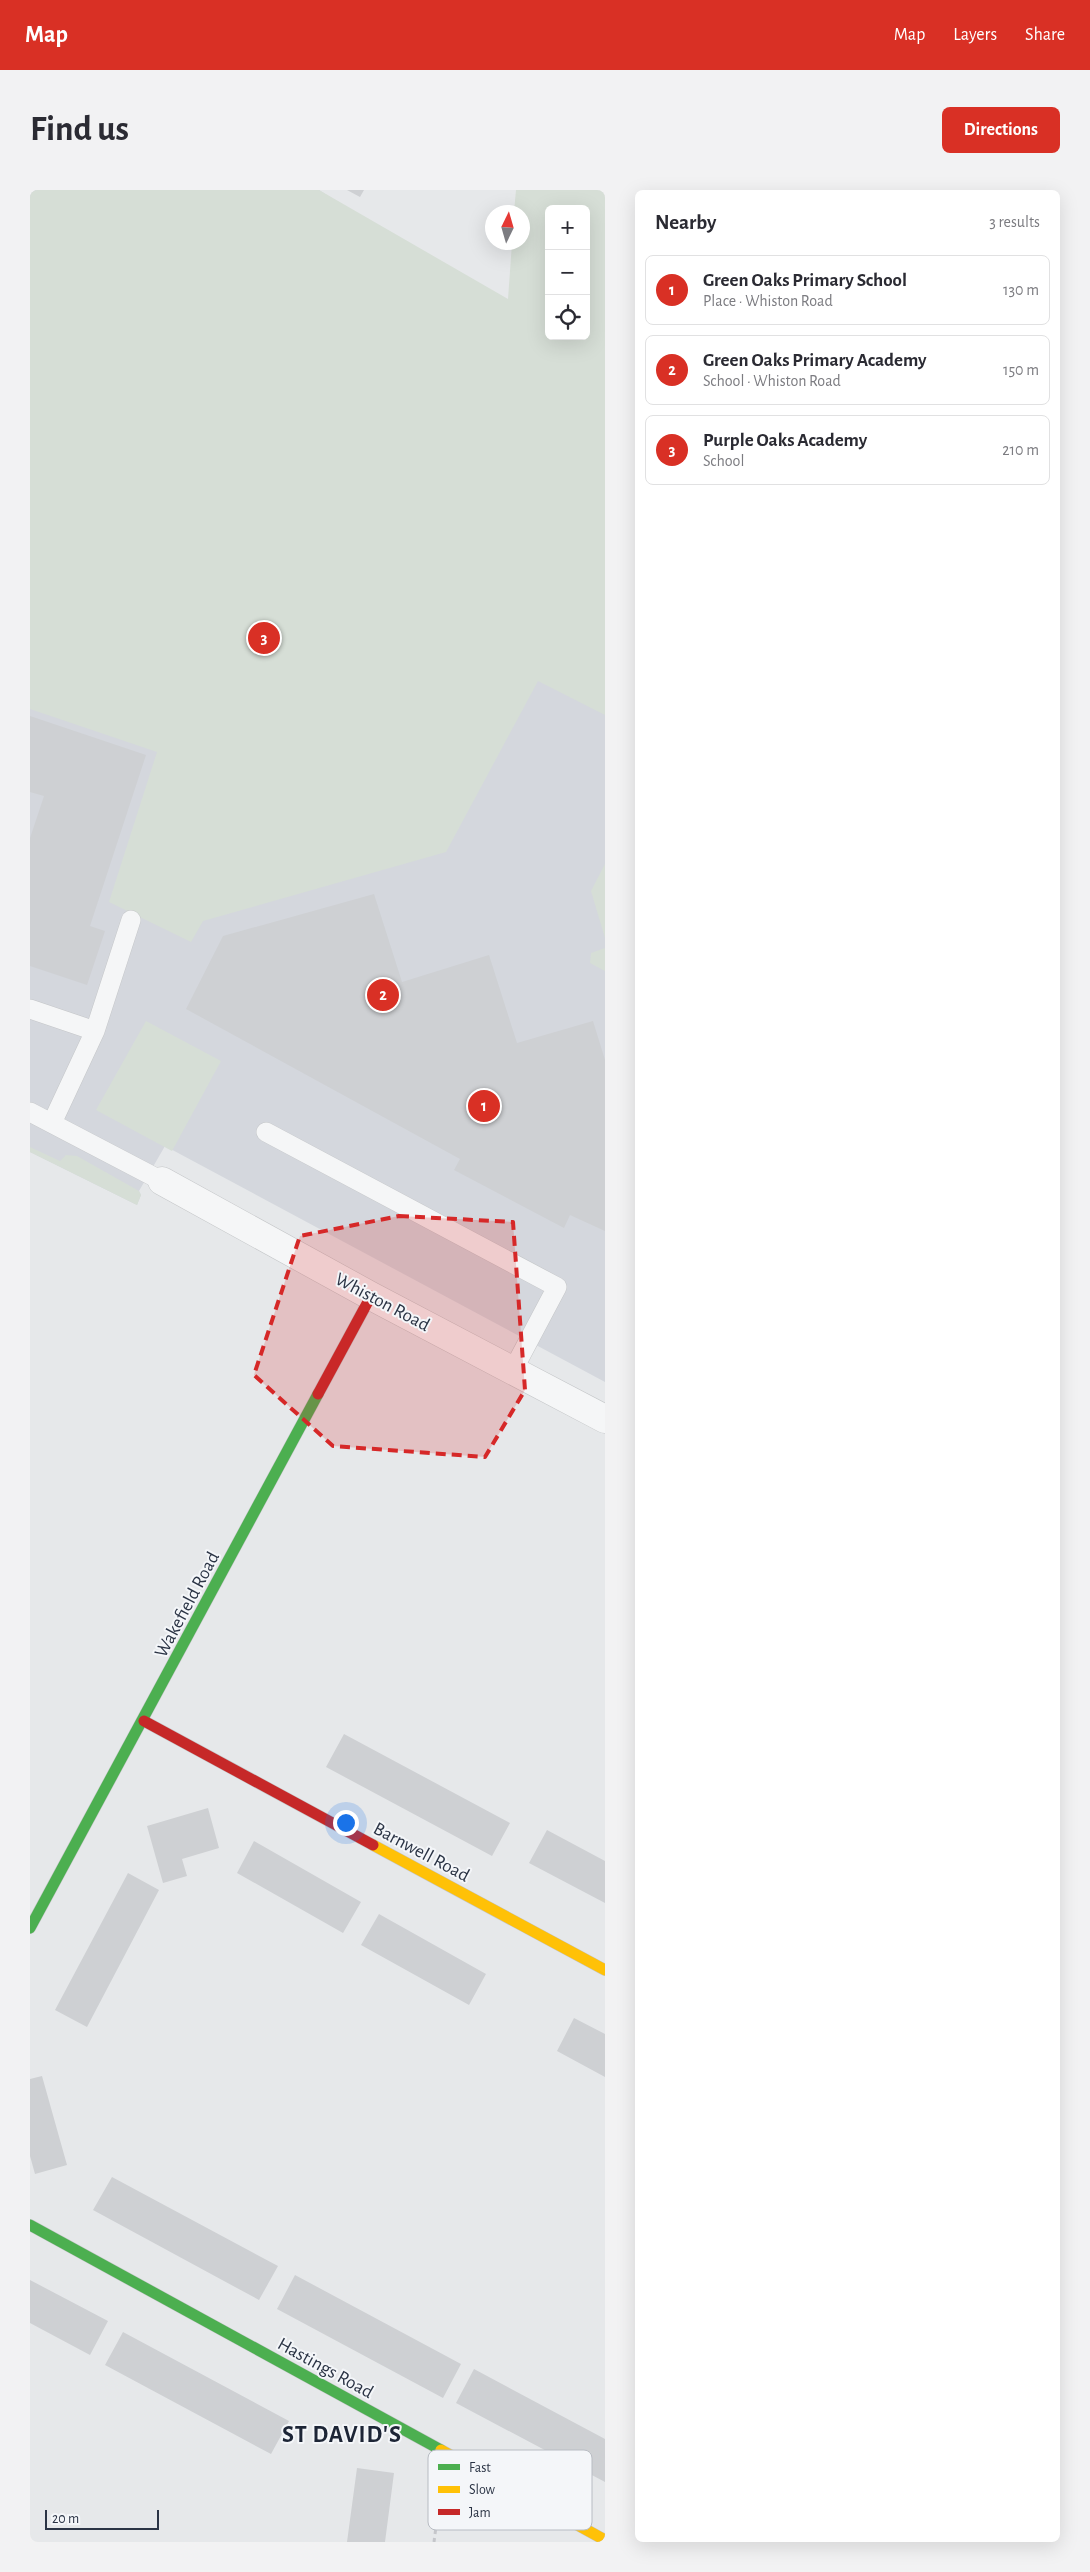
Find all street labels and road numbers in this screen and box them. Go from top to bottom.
street label: Whiston Road [332,1270,433,1335]
street label: Wakefield Road [152,1549,223,1661]
street label: Barnwell Road [370,1819,473,1886]
street label: Hastings Road [274,2334,376,2402]

